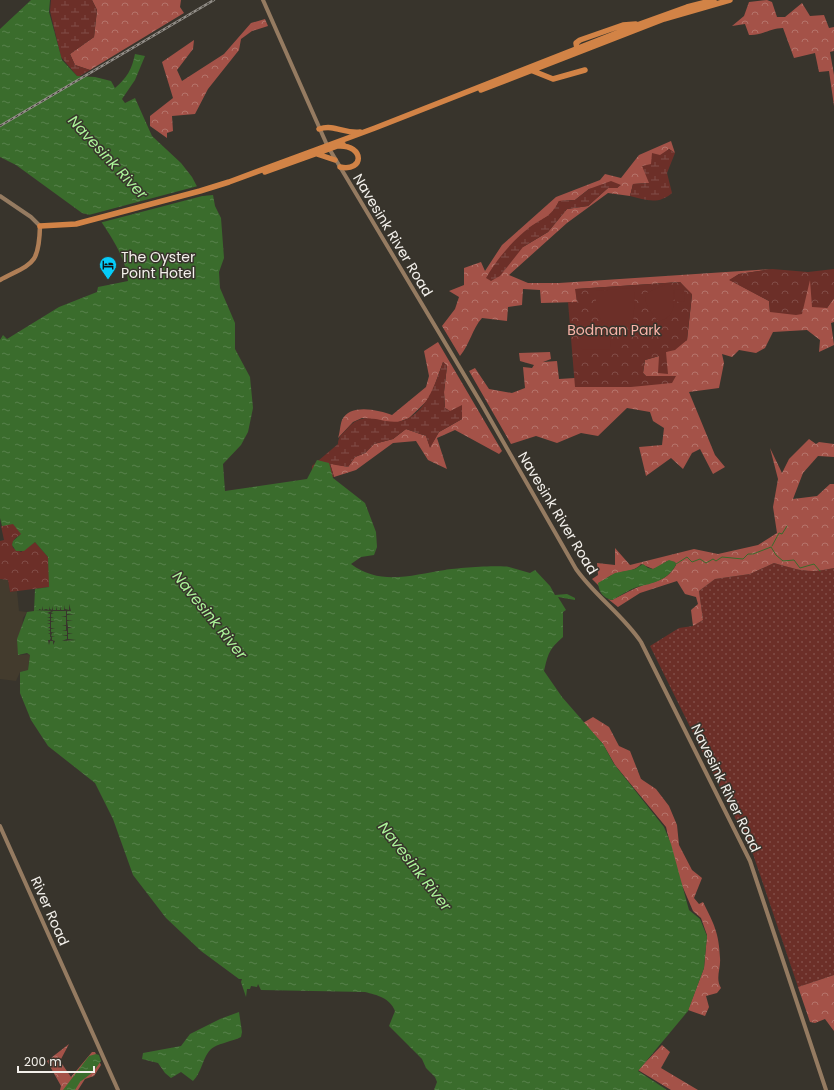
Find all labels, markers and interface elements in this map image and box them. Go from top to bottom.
water label: Navesink River [64,110,153,204]
street label: Navesink River Road [348,170,438,300]
place label: The Oyster Point Hotel [121,247,195,283]
hotel icon: The Oyster Point Hotel [98,255,118,280]
park label: Bodman Park [567,320,662,340]
street label: Navesink River Road [513,448,603,578]
water label: Navesink River [168,566,252,664]
street label: Navesink River Road [686,721,766,855]
water label: Navesink River [374,817,457,915]
street label: River Road [26,873,74,949]
scale bar [18,1048,94,1074]
text: 200 m [24,1053,62,1070]

